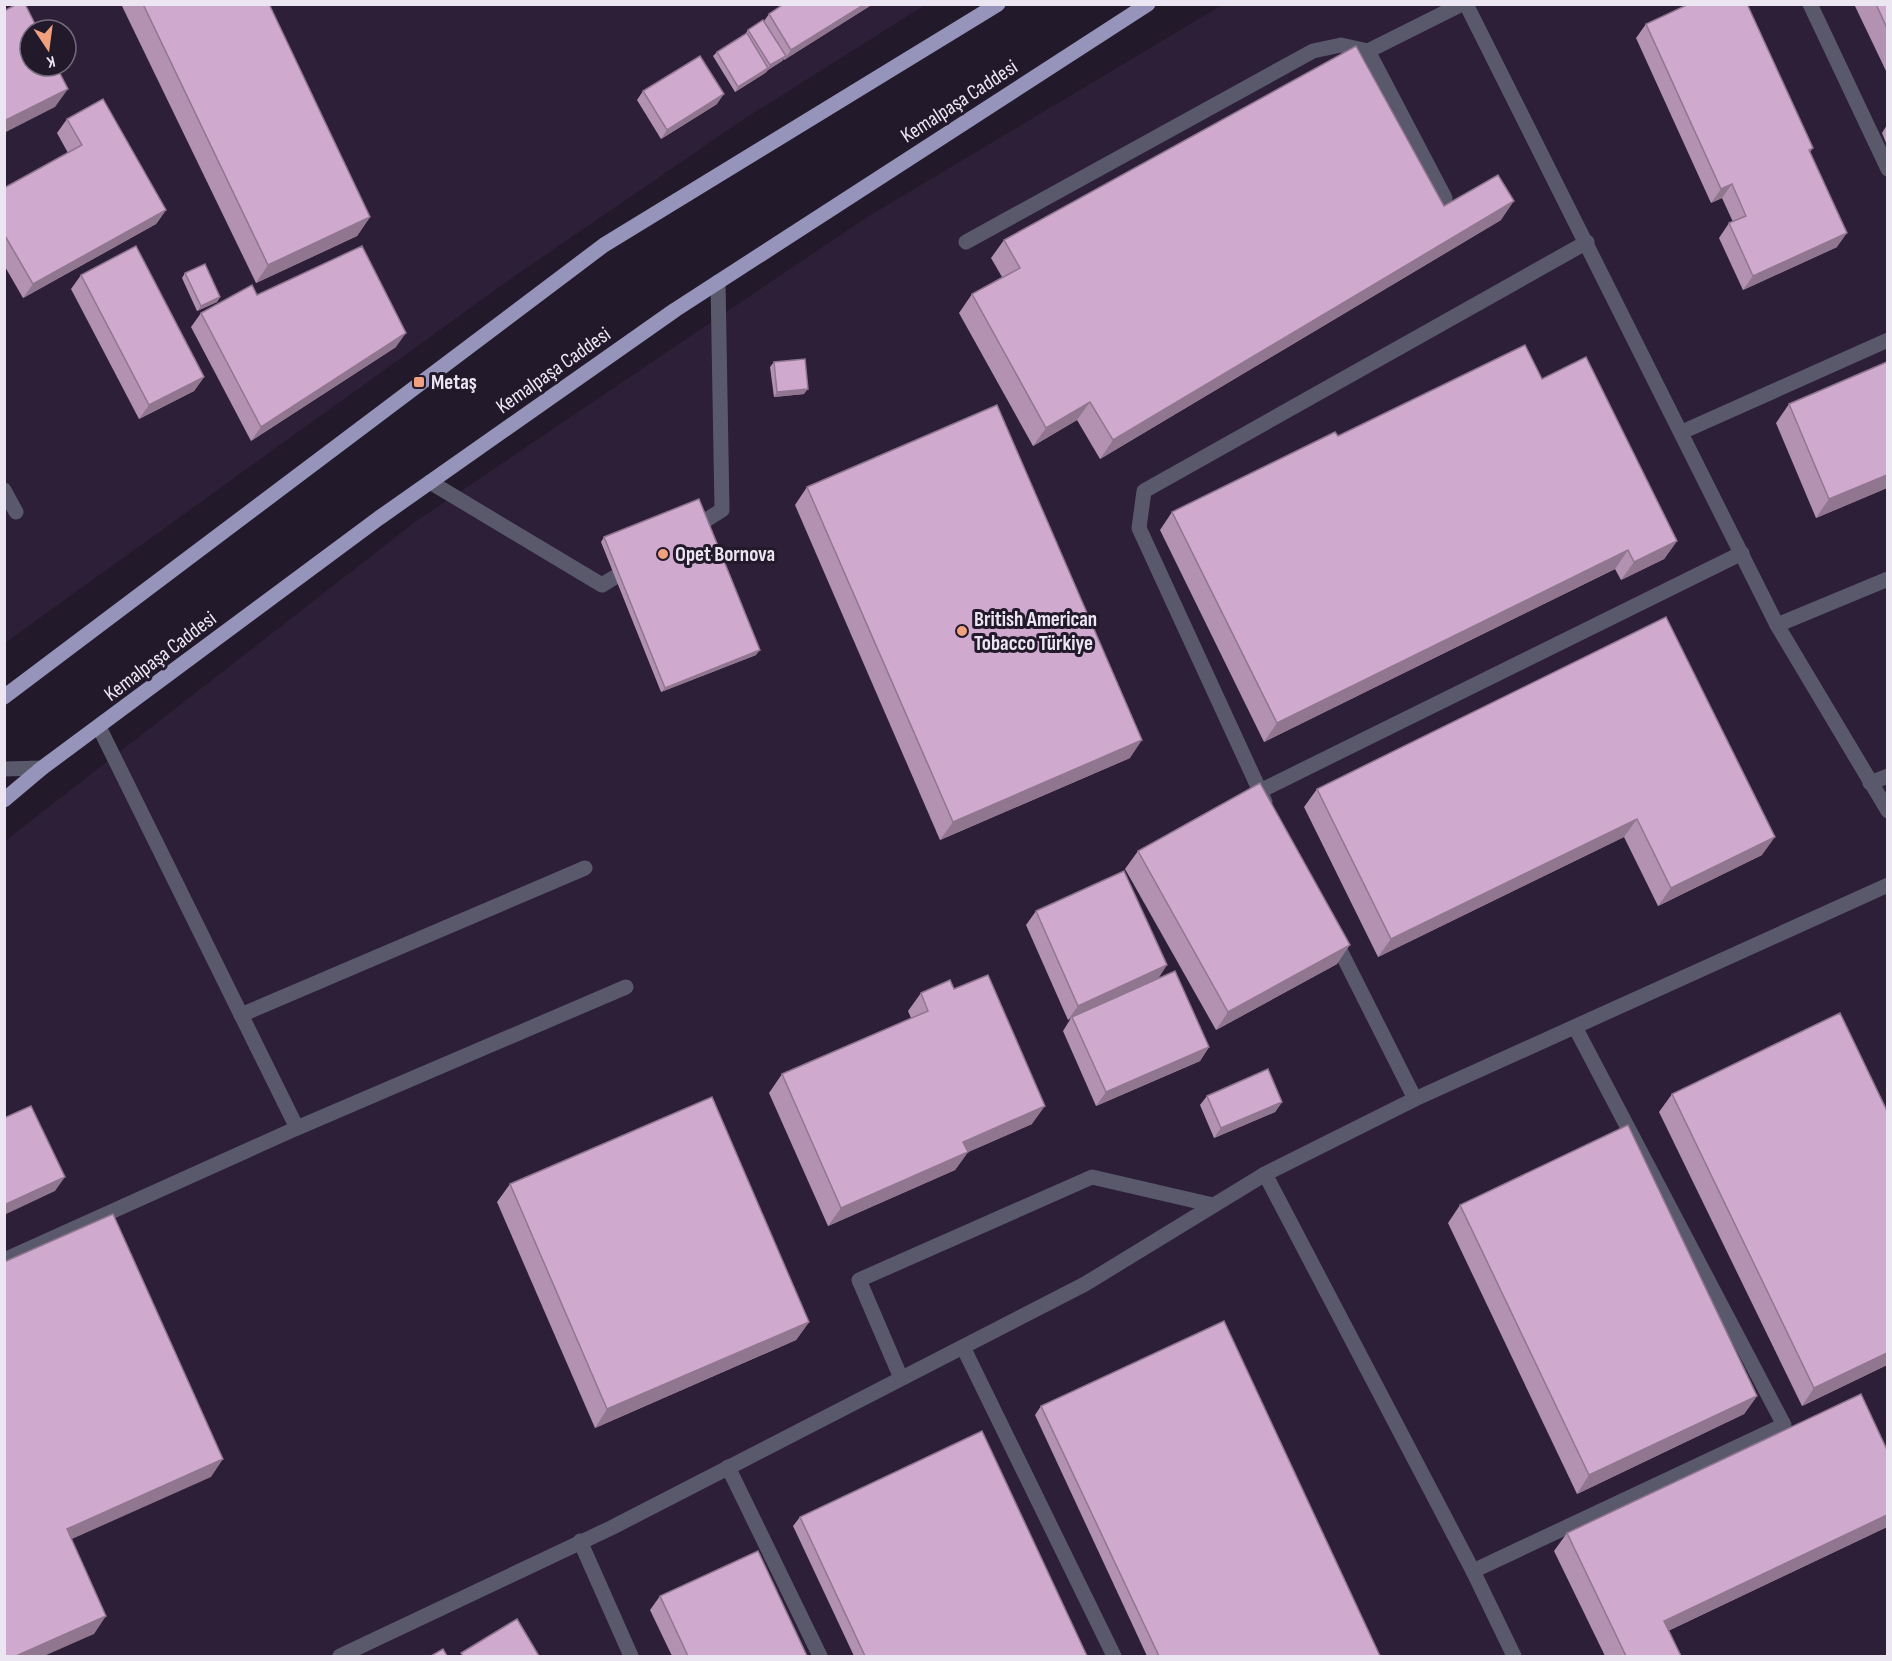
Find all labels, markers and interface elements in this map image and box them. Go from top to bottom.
north arrow [18,18,78,78]
text: K [45,51,57,71]
street label: Kemalpaşa Caddesi [896,54,1022,148]
street label: Kemalpaşa Caddesi [491,322,615,419]
place label: Metaş [431,370,477,395]
marker: Metaş [412,375,426,389]
place label: Opet Bornova [675,542,775,567]
marker: Opet Bornova [656,547,670,561]
street label: Kemalpaşa Caddesi [99,606,221,707]
place label: British American Tobacco Türkiye [974,607,1097,656]
marker: British American Tobacco Türkiye [955,624,969,638]

